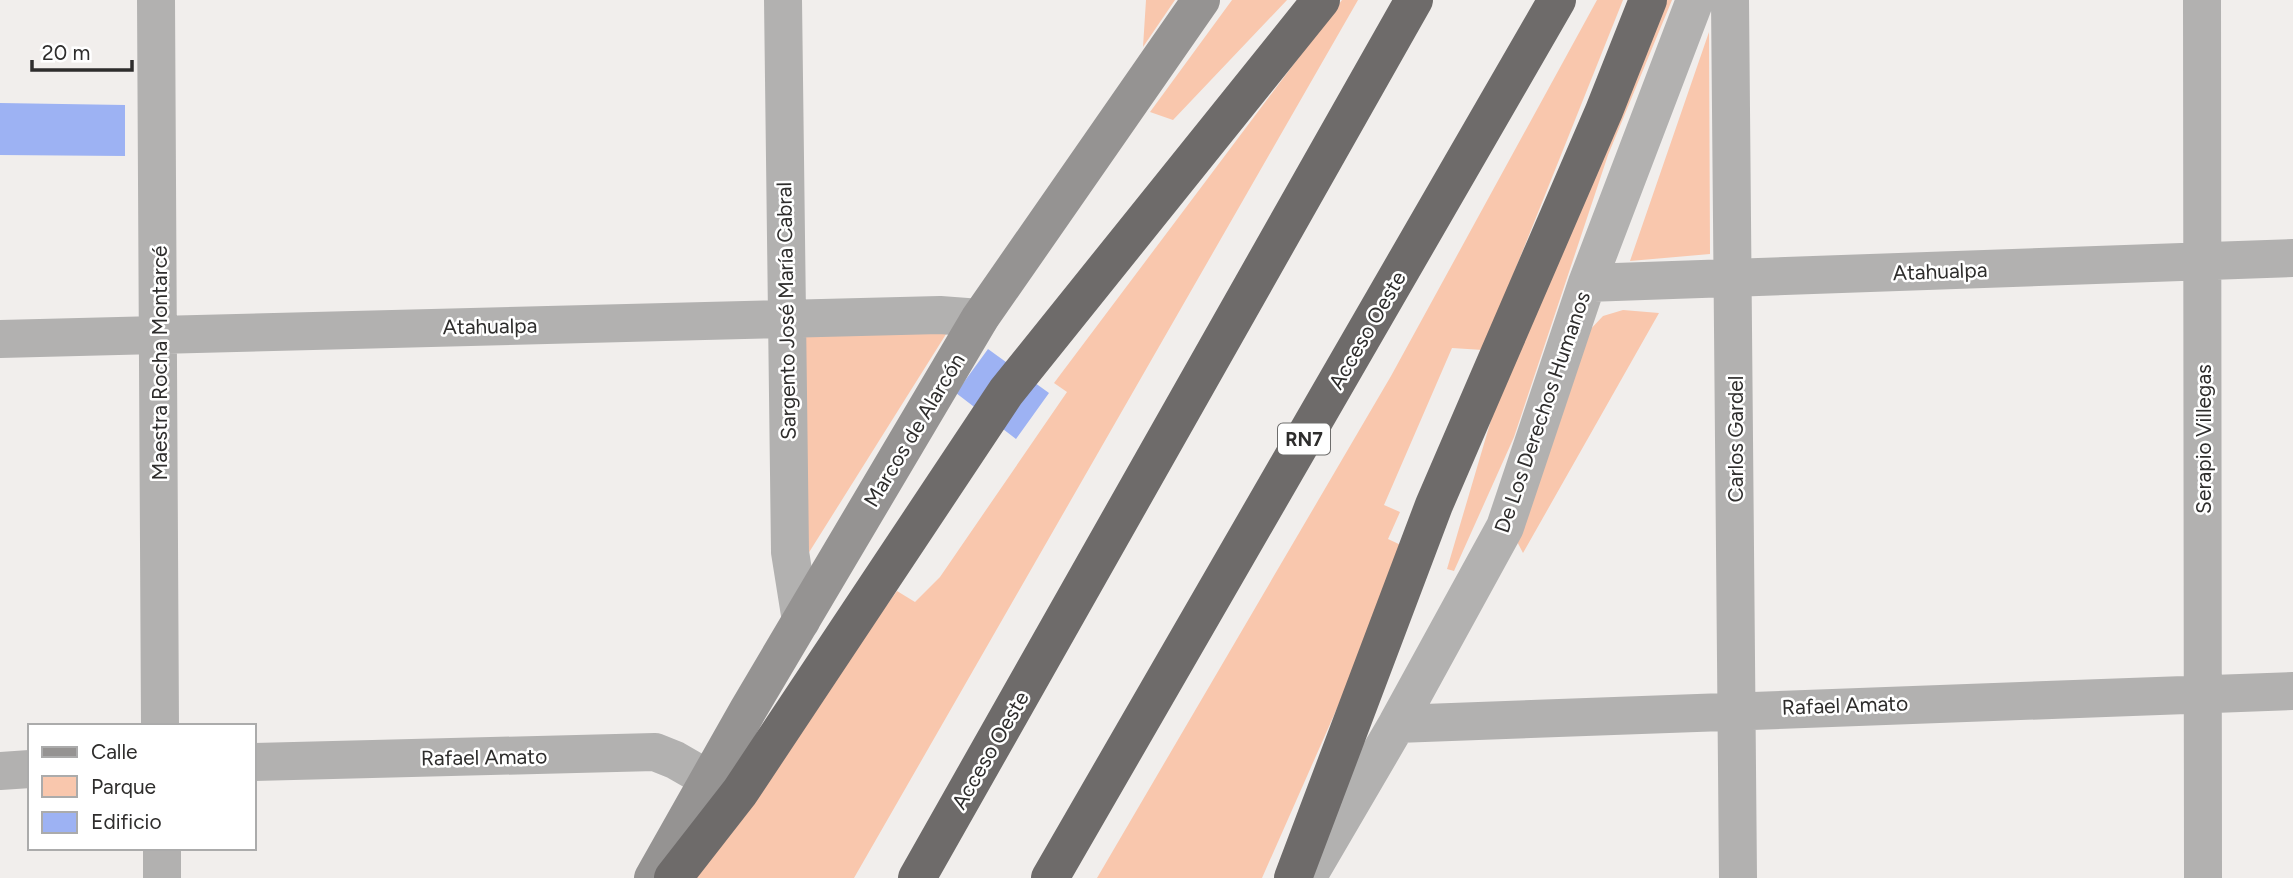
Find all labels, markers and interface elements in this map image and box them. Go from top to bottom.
scale bar [32,28,131,72]
text: 20 m [42,40,90,65]
street label: Sargento José María Cabral [771,182,801,440]
street label: Maestra Rocha Montarcé [147,245,172,481]
street label: Atahualpa [1892,257,1988,285]
street label: Acceso Oeste [1323,266,1411,394]
street label: De Los Derechos Humanos [1489,288,1595,536]
street label: Atahualpa [442,313,538,339]
street label: Marcos de Alarcón [858,349,970,511]
street label: Serapio Villegas [2191,364,2216,514]
street label: Carlos Gardel [1723,376,1748,502]
road number: RN7 [1278,424,1330,454]
street label: Acceso Oeste [946,686,1034,814]
street label: Rafael Amato [1781,690,1909,720]
legend [28,724,256,850]
text: Calle [91,739,138,764]
street label: Rafael Amato [421,743,547,771]
text: Parque [91,774,156,799]
text: Edificio [91,809,162,834]

